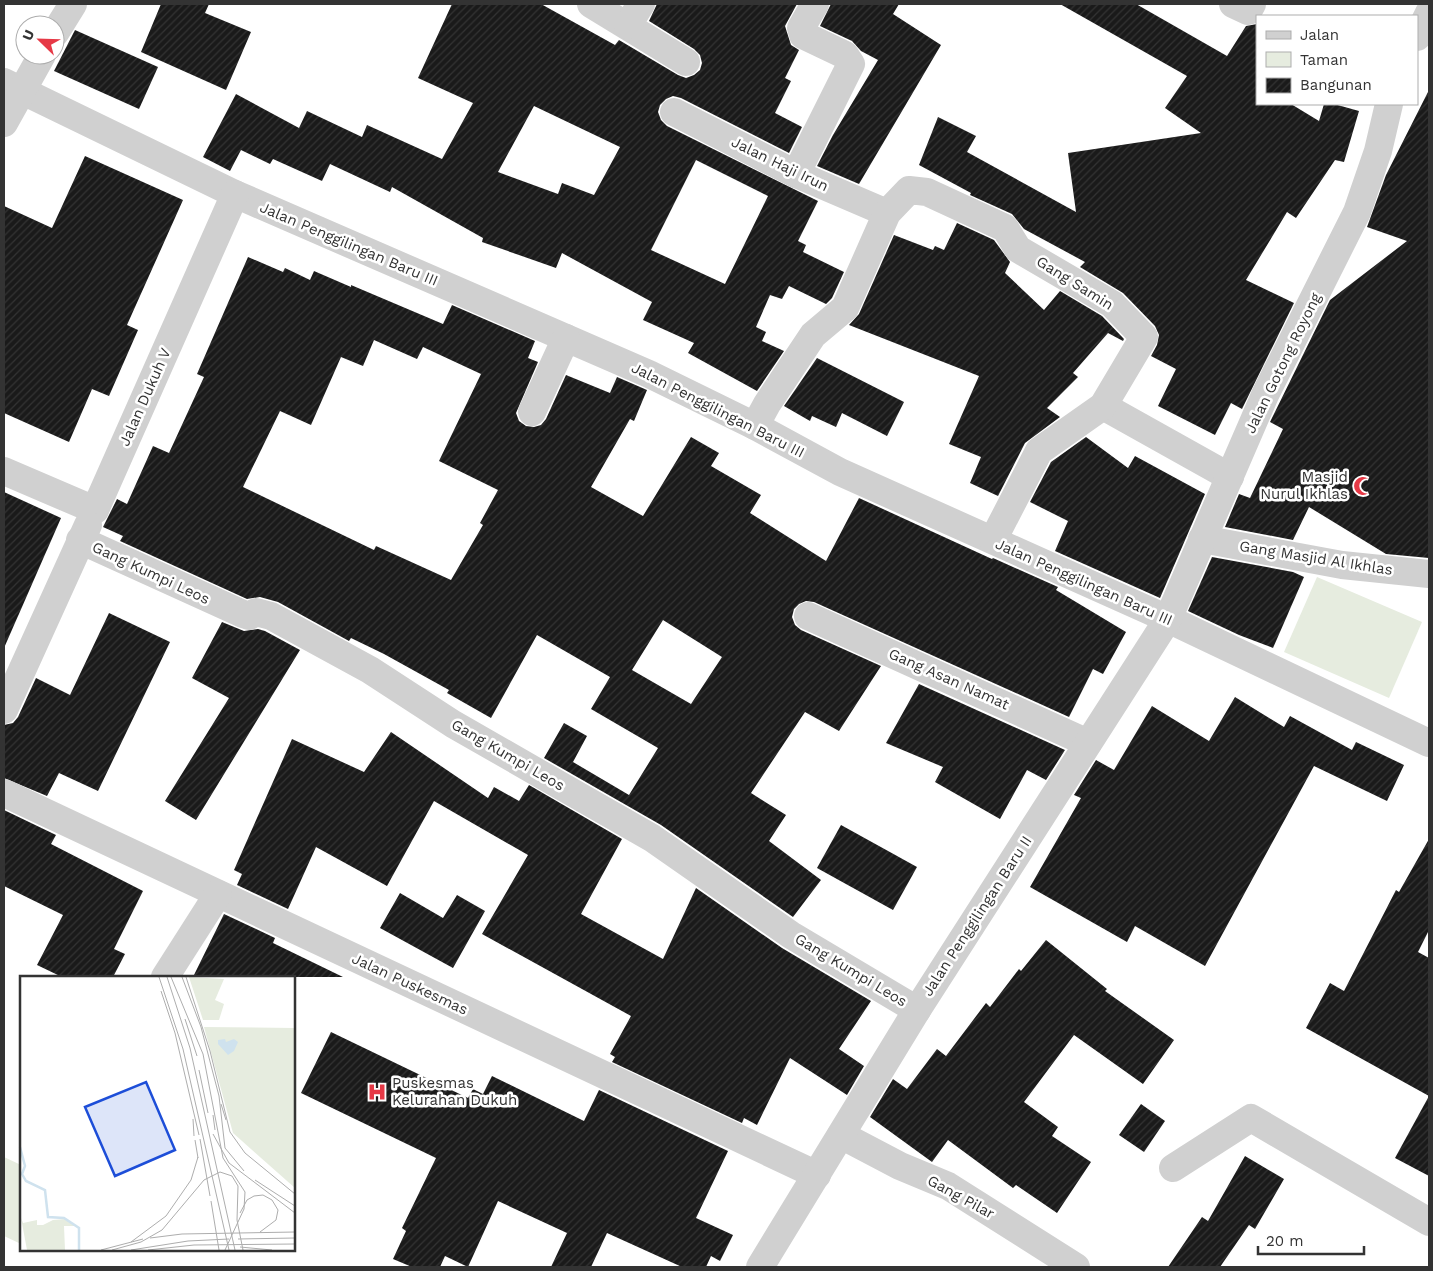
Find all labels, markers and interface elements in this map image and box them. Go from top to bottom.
north arrow [15,15,65,65]
legend [1256,15,1418,105]
text: Jalan [1300,26,1339,44]
text: U [19,27,37,43]
text: Taman [1300,51,1348,69]
text: Bangunan [1300,76,1372,94]
street label: Jalan Haji Irun [729,133,831,195]
street label: Jalan Penggilingan Baru III [257,198,441,290]
street label: Gang Samin [1033,252,1117,314]
street label: Jalan Gotong Royong [1241,290,1325,436]
street label: Jalan Dukuh V [115,345,175,449]
street label: Jalan Penggilingan Baru III [628,358,808,462]
place label: Masjid Nurul Ikhlas [1260,468,1348,503]
mosque icon: Masjid Nurul Ikhlas [1352,475,1374,497]
street label: Jalan Penggilingan Baru III [993,535,1175,629]
street label: Gang Masjid Al Ikhlas [1238,537,1394,579]
street label: Gang Kumpi Leos [89,538,213,608]
street label: Gang Asan Namat [886,644,1013,714]
street label: Gang Kumpi Leos [448,715,568,795]
street label: Jalan Penggilingan Baru II [918,832,1036,1000]
street label: Gang Kumpi Leos [792,929,910,1011]
street label: Jalan Puskesmas [349,949,471,1019]
inset map [20,976,295,1251]
place label: Puskesmas Kelurahan Dukuh [392,1074,517,1109]
hospital icon: Puskesmas Kelurahan Dukuh [366,1081,388,1103]
street label: Gang Pilar [924,1171,998,1223]
scale bar [1258,1224,1364,1256]
text: 20 m [1266,1232,1304,1250]

